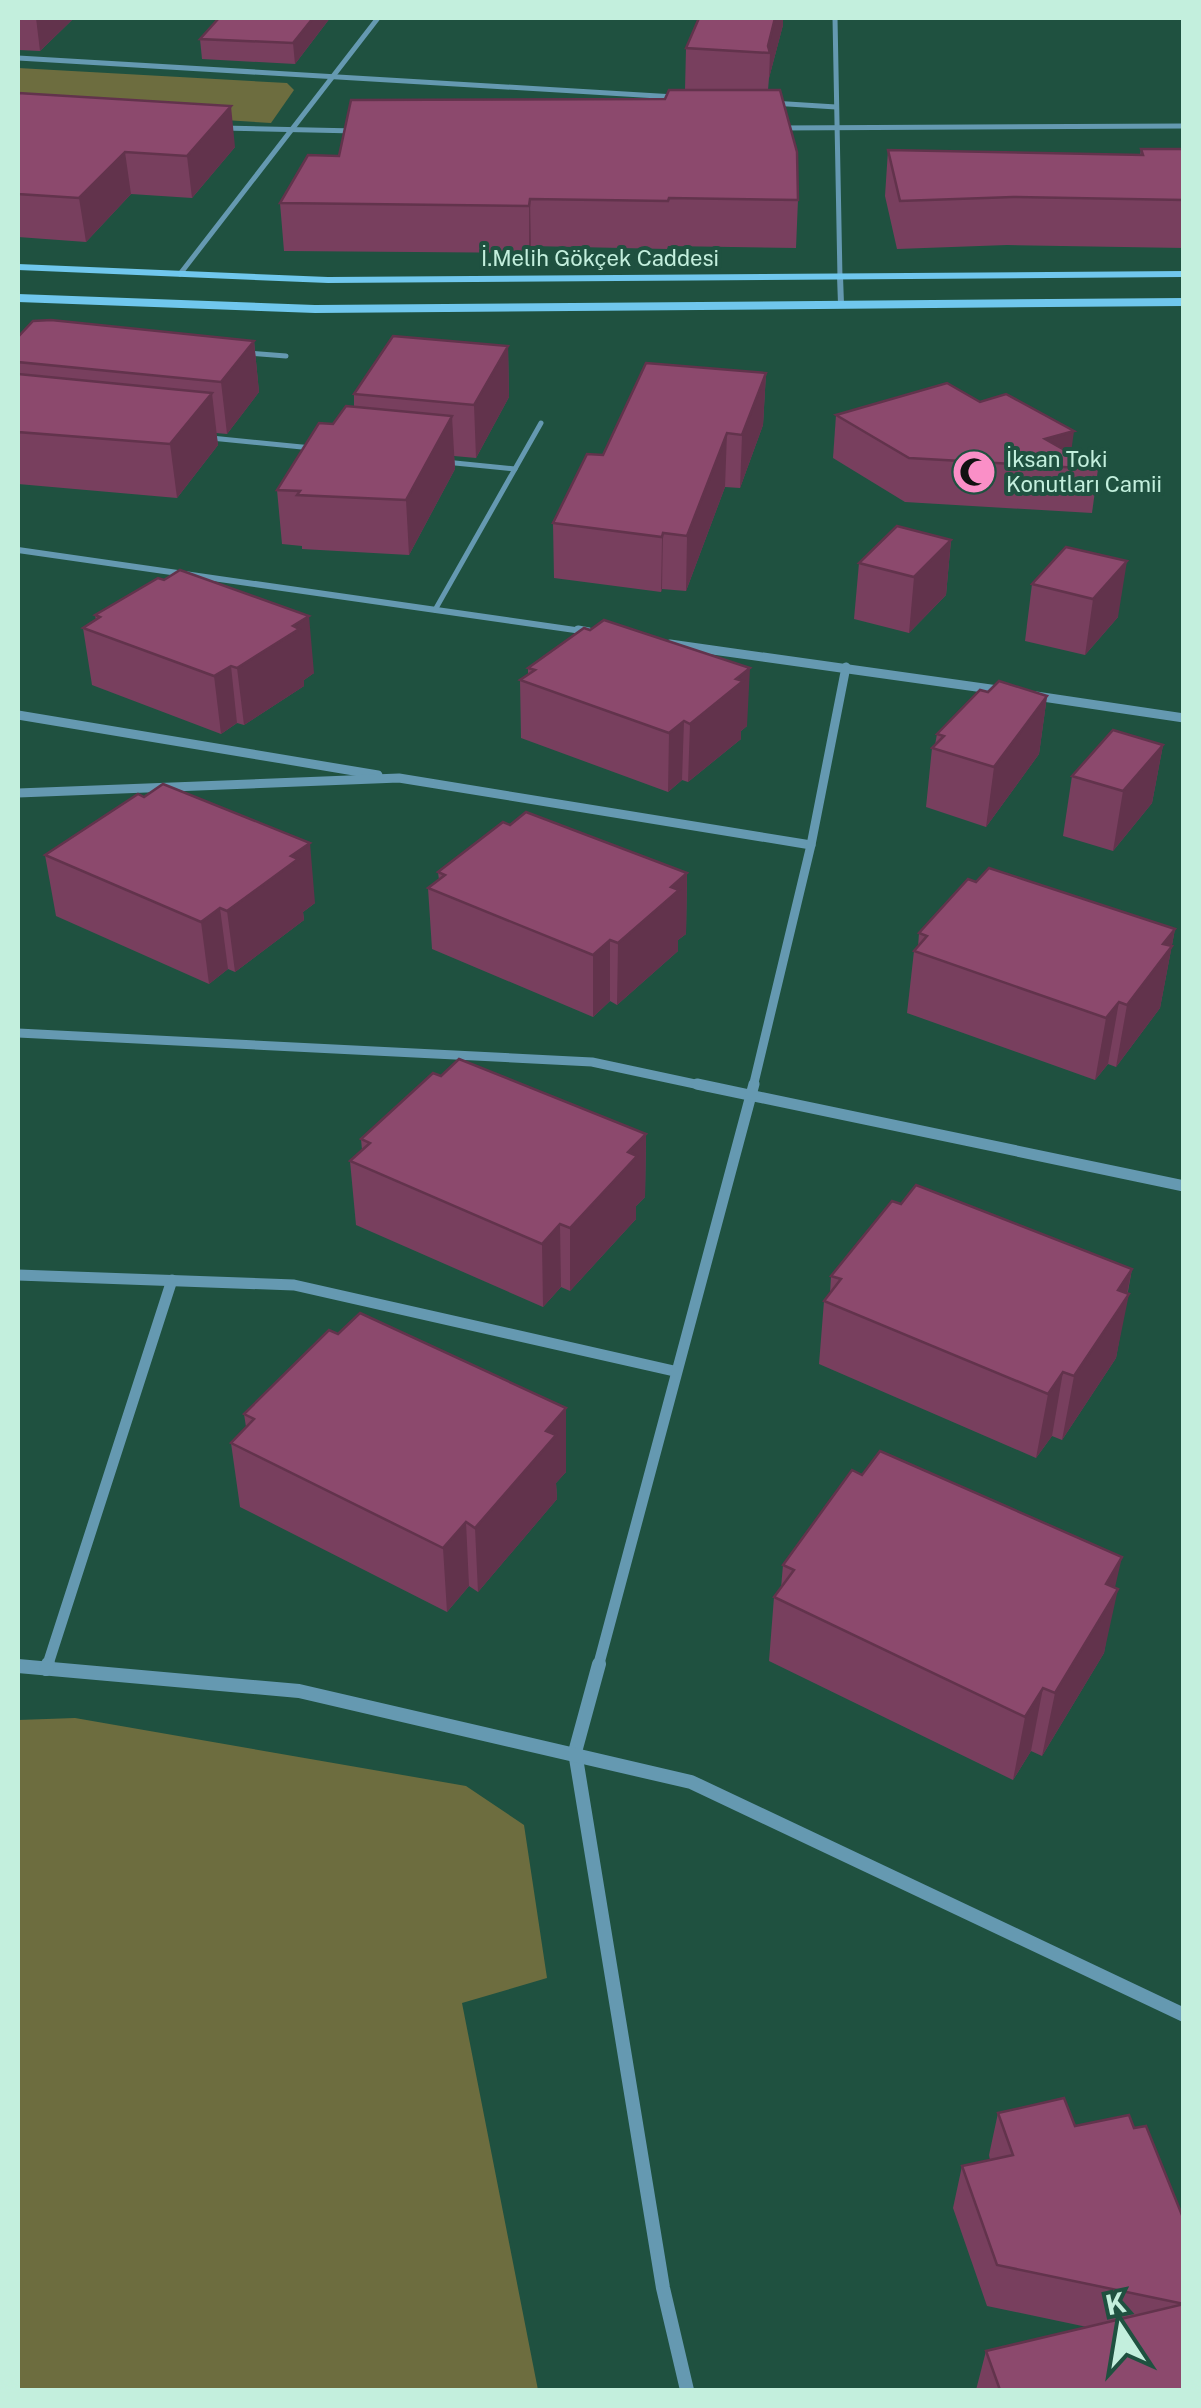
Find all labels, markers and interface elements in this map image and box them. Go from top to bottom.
street label: İ.Melih Gökçek Caddesi [481,244,719,271]
place label: İksan Toki Konutları Camii [1006,445,1162,497]
mosque icon: İksan Toki Konutları Camii [951,449,997,495]
north arrow [1071,2278,1171,2378]
text: K [1102,2285,1129,2321]

